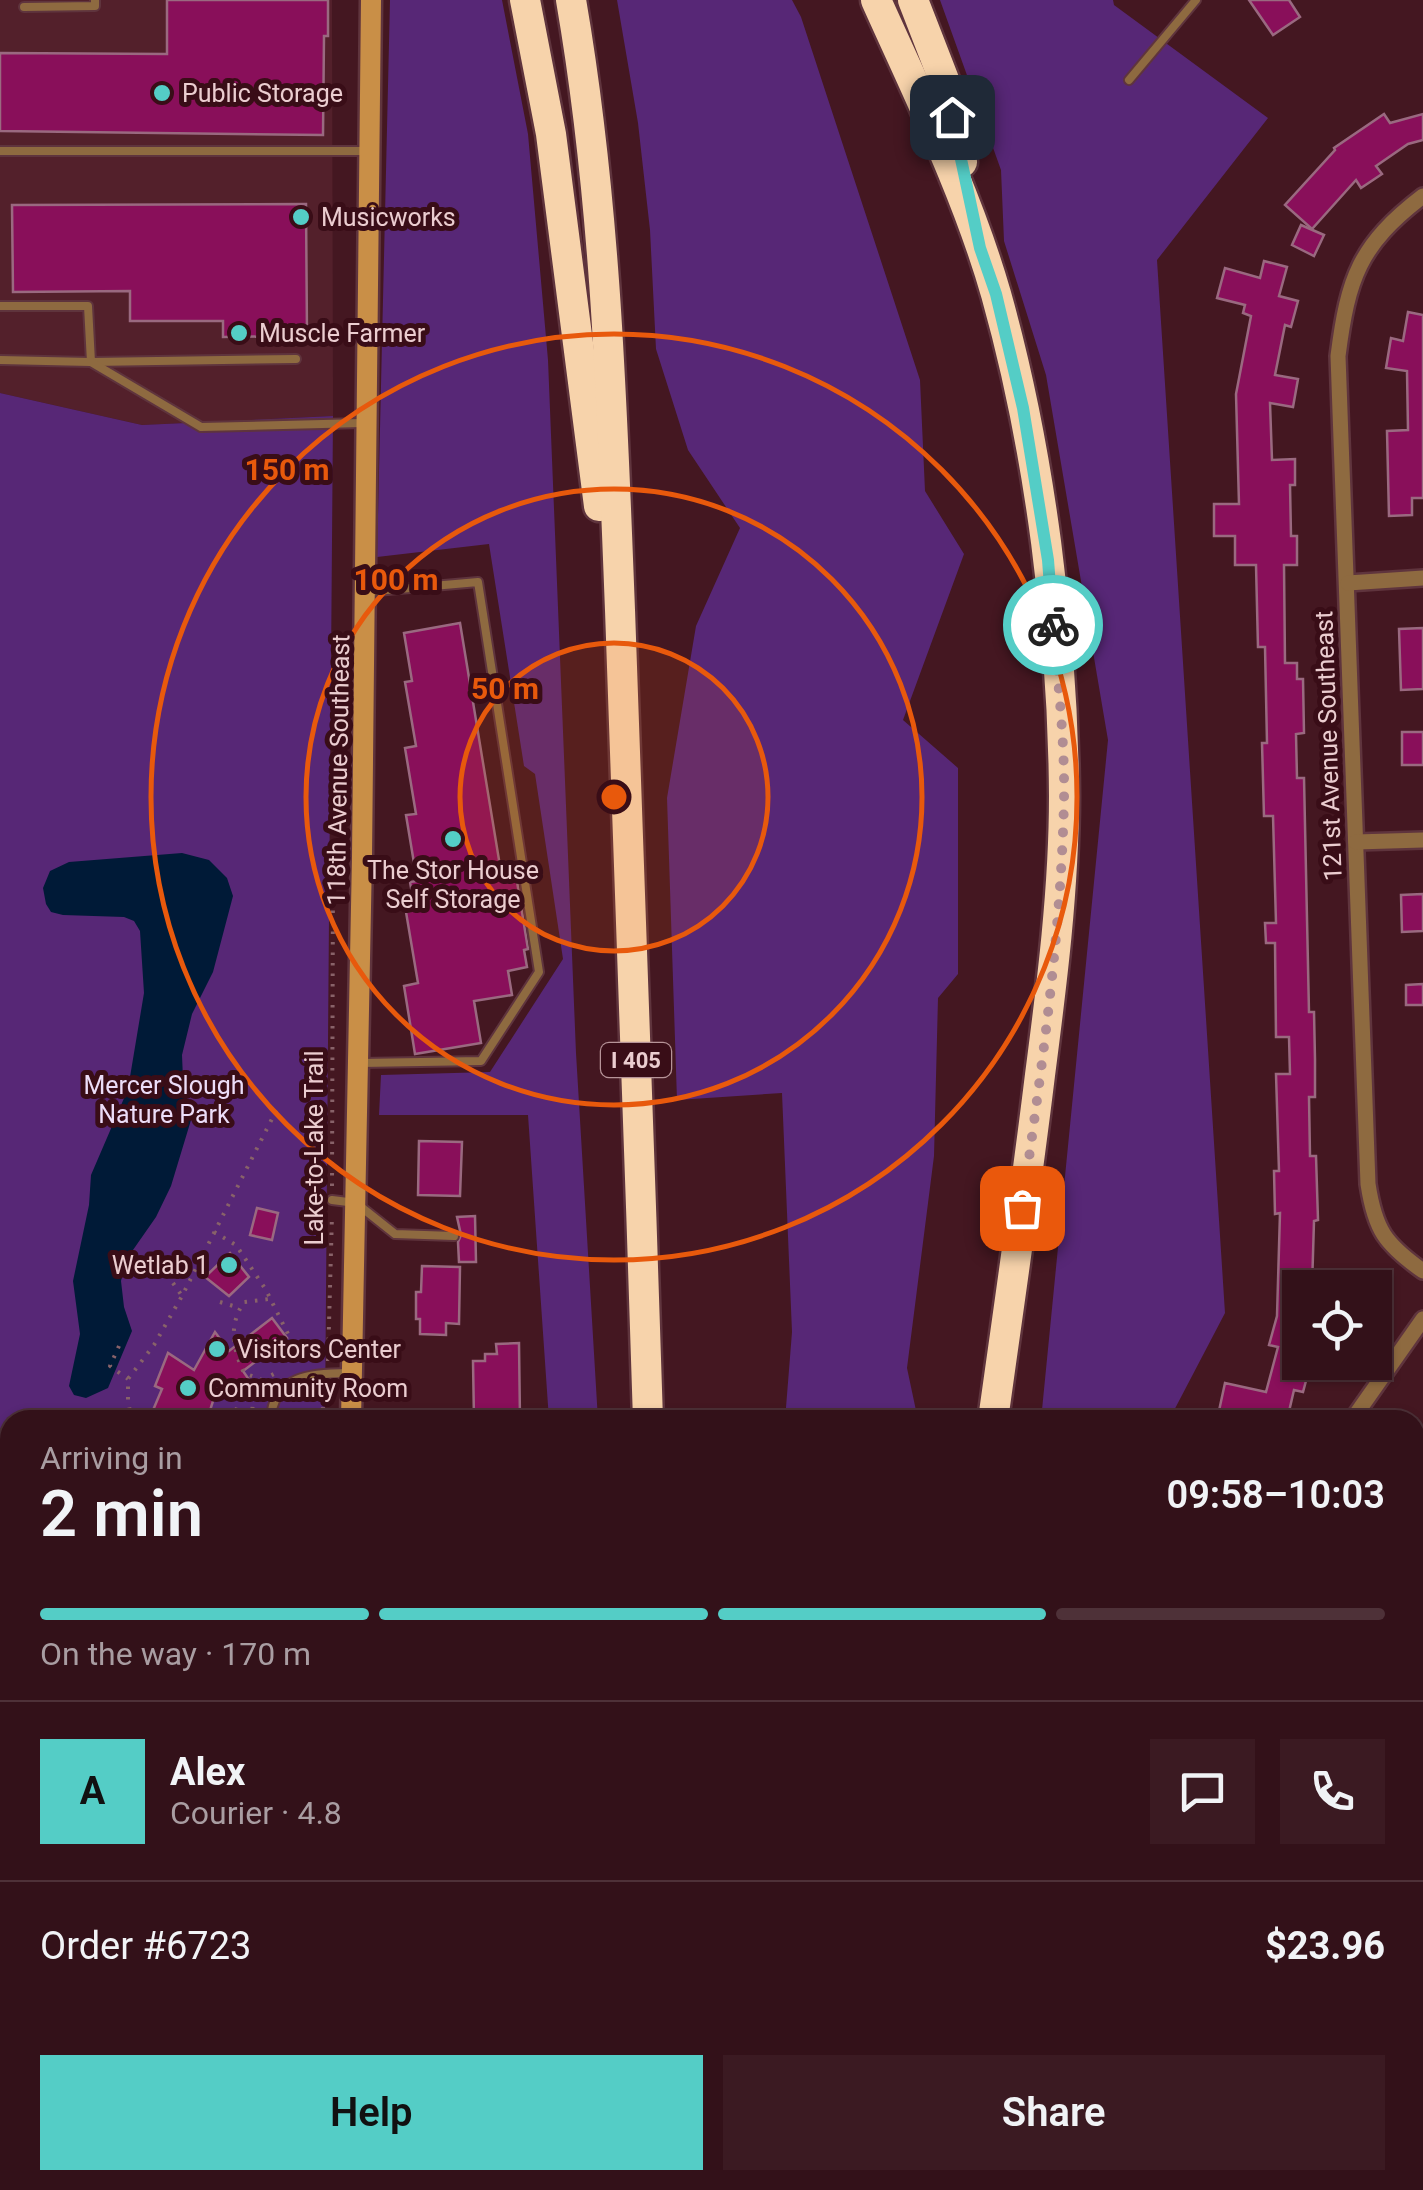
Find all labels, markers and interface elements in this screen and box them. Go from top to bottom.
pin [910,75,995,160]
place label: Public Storage [182,79,343,108]
marker: Public Storage [151,82,173,104]
icon: home [925,90,980,145]
place label: Musicworks [321,203,456,232]
marker: Musicworks [290,206,312,228]
place label: Muscle Farmer [259,319,426,348]
marker: Muscle Farmer [228,322,250,344]
text: 150 m [244,452,330,487]
text: 100 m [353,562,439,597]
courier [1003,575,1103,675]
icon: bike [1026,598,1081,653]
street label: 121st Avenue Southeast [1309,610,1348,881]
street label: 118th Avenue Southeast [322,634,355,906]
text: 50 m [471,671,539,706]
centre of rings [596,779,632,815]
marker: The Stor House Self Storage [442,828,464,850]
place label: The Stor House Self Storage [367,856,539,914]
road number: I 405 [601,1043,671,1077]
street label: Lake-to-Lake Trail [300,1051,329,1245]
park label: Mercer Slough Nature Park [83,1071,245,1129]
pin [980,1166,1065,1251]
icon: bag [995,1181,1050,1236]
place label: Wetlab 1 [112,1251,209,1280]
marker: Wetlab 1 [218,1254,240,1276]
map controls [1282,1270,1392,1380]
button: locate [1282,1270,1392,1380]
place label: Visitors Center [237,1335,402,1364]
marker: Visitors Center [206,1338,228,1360]
place label: Community Room [208,1374,408,1403]
marker: Community Room [177,1377,199,1399]
text: Arriving in [40,1439,183,1477]
text: 09:58–10:03 [1166,1473,1385,1517]
text: 2 min [40,1476,203,1552]
text: On the way · 170 m [40,1635,311,1673]
button: chat [1150,1739,1255,1844]
button: phone [1280,1739,1385,1844]
text: Alex [170,1750,245,1794]
text: A [80,1769,105,1813]
text: Courier · 4.8 [170,1794,342,1832]
text: Order #6723 [40,1924,251,1968]
text: $23.96 [1265,1924,1385,1968]
button: Help [40,2055,703,2170]
button: Share [723,2055,1385,2170]

